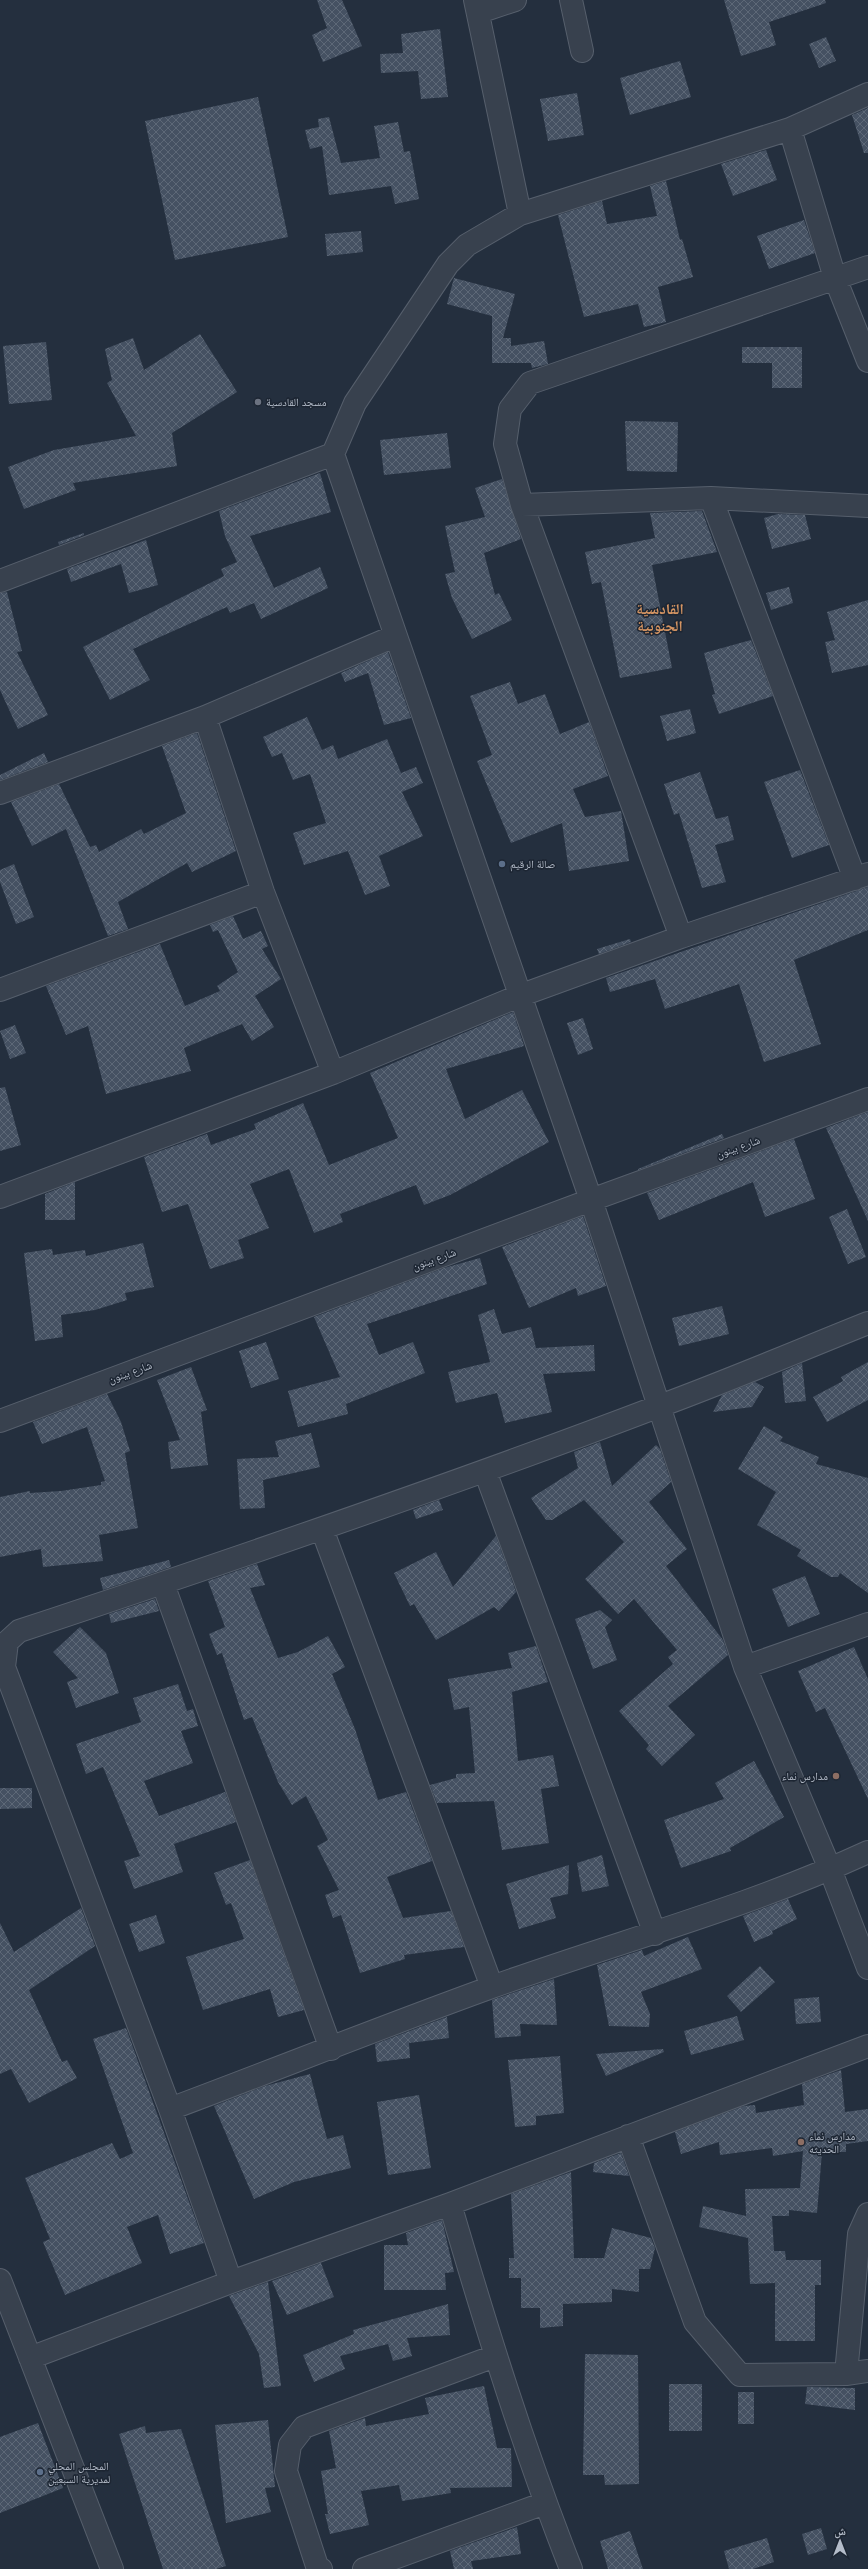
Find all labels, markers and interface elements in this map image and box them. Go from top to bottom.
place label: مسجد القادسية [266,395,327,409]
marker: مسجد القادسية [253,397,263,407]
district label: القادسية الجنوبية [636,599,684,635]
place label: صالة الرقيم [510,857,555,872]
marker: صالة الرقيم [497,859,507,869]
street label: شارع بينون [714,1133,762,1161]
street label: شارع بينون [410,1245,458,1273]
street label: شارع بينون [106,1358,154,1386]
place label: مدارس نماء [782,1769,828,1783]
marker: مدارس نماء [831,1771,841,1781]
place label: مدارس نماء الحديثه [809,2129,855,2156]
marker: مدارس نماء الحديثه [796,2137,806,2147]
place label: المجلس المحلي لمديرية السبعين [48,2459,110,2486]
marker: المجلس المحلي لمديرية السبعين [35,2467,45,2477]
north arrow [820,2521,860,2561]
text: ش [834,2524,846,2539]

